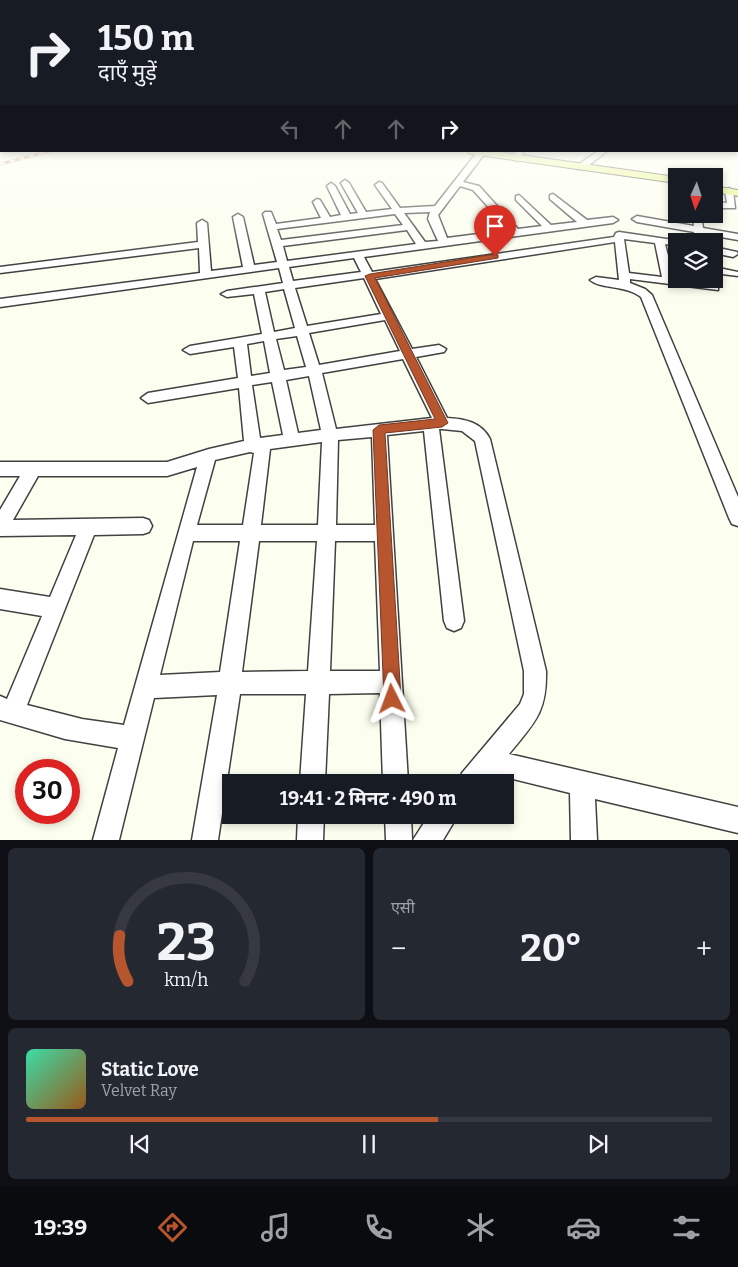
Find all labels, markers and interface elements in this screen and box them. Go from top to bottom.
text: 150 m [98,17,194,59]
icon: right [15,20,80,85]
text: दाएँ मुड़ें [98,59,157,86]
icon: left [276,115,304,143]
icon: ahead [329,115,357,143]
icon: ahead [382,115,410,143]
icon: right [435,115,463,143]
north arrow [668,168,722,222]
map controls [668,168,723,288]
pin [474,205,516,256]
icon: arrive [481,212,509,240]
button: layers [668,233,723,288]
position arrow [365,672,417,724]
speed limit sign: 30 [15,759,80,824]
text: 19:41 · 2 मिनट · 490 m [280,787,456,810]
text: एसी [391,898,415,917]
text: 23 [157,911,216,974]
text: 20° [520,925,582,971]
text: − [391,932,406,965]
text: + [696,932,712,965]
text: km/h [164,969,209,991]
text: Static Love [101,1058,199,1081]
text: Velvet Ray [101,1081,177,1100]
icon: previous [126,1130,154,1158]
icon: pause [355,1130,383,1158]
icon: next [584,1130,612,1158]
icon: directions [155,1210,190,1245]
icon: music [258,1210,293,1245]
icon: phone [361,1210,396,1245]
icon: climate [463,1210,498,1245]
icon: car [566,1210,601,1245]
icon: filters [669,1210,704,1245]
text: 19:39 [34,1214,87,1241]

